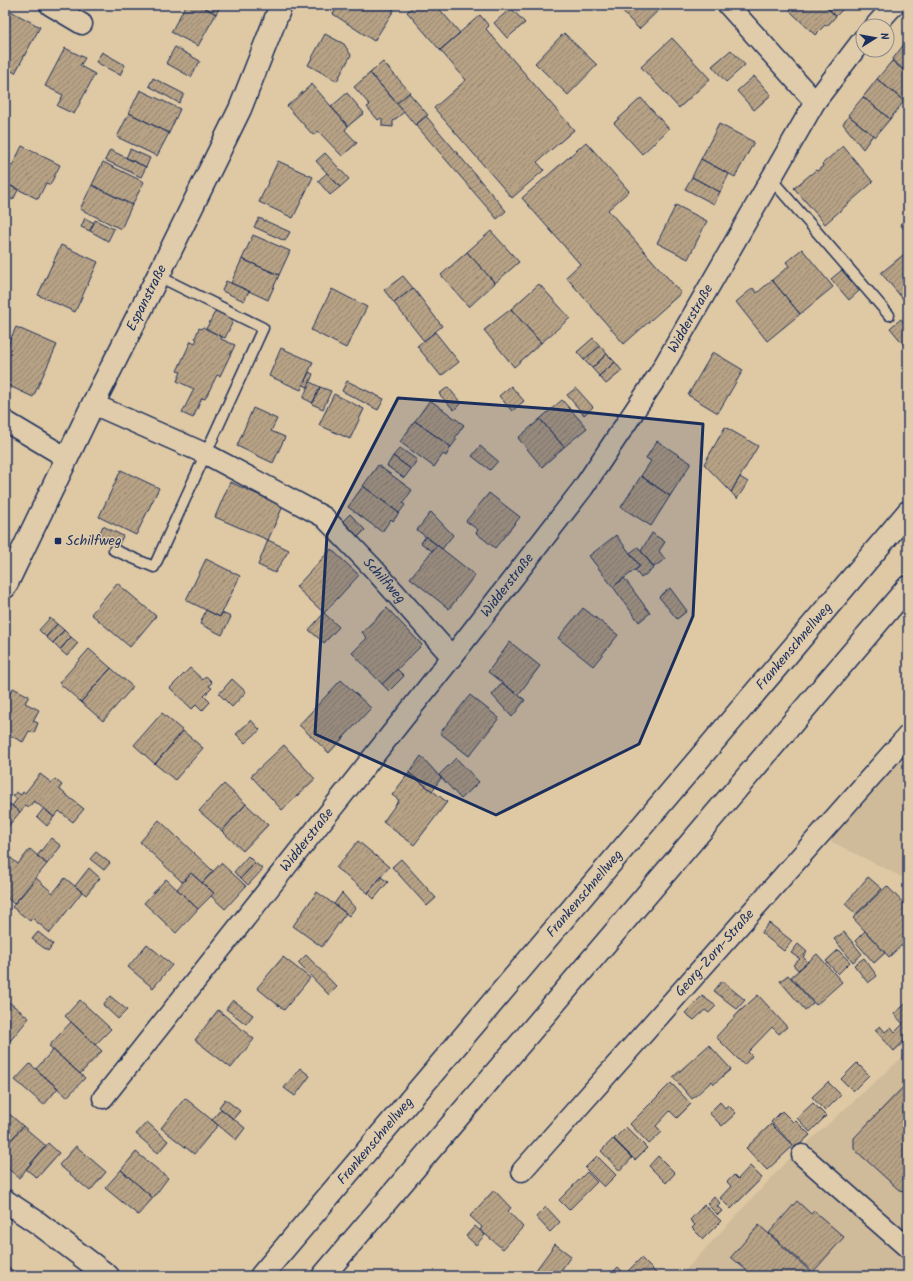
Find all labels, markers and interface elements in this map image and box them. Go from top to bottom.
north arrow [855,18,895,58]
text: N [874,31,893,41]
street label: Espanstraße [121,260,173,335]
street label: Widderstraße [662,279,720,357]
place label: Schilfweg [66,530,122,552]
marker: Schilfweg [53,536,63,546]
street label: Widderstraße [475,548,540,622]
street label: Schilfweg [358,553,411,609]
street label: Frankenschnellweg [750,598,838,695]
street label: Widderstraße [275,803,340,877]
street label: Frankenschnellweg [541,845,628,942]
street label: Georg-Zorn-Straße [670,904,760,1002]
street label: Frankenschnellweg [332,1092,419,1190]

